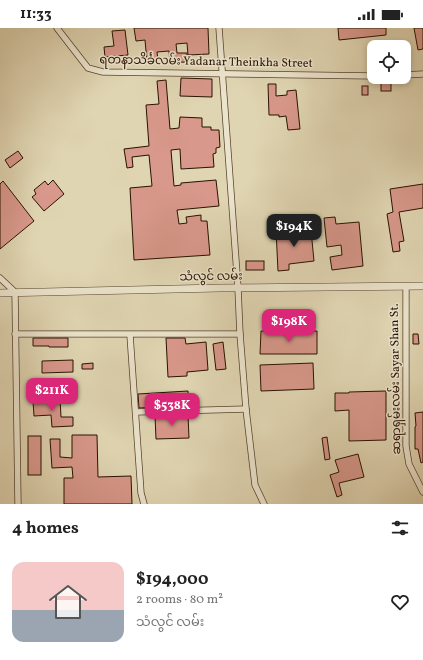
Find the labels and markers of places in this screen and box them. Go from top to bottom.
pin: $194K [266,214,322,248]
pin: $198K [261,309,317,343]
pin: $211K [24,378,80,412]
pin: $538K [144,393,200,427]

